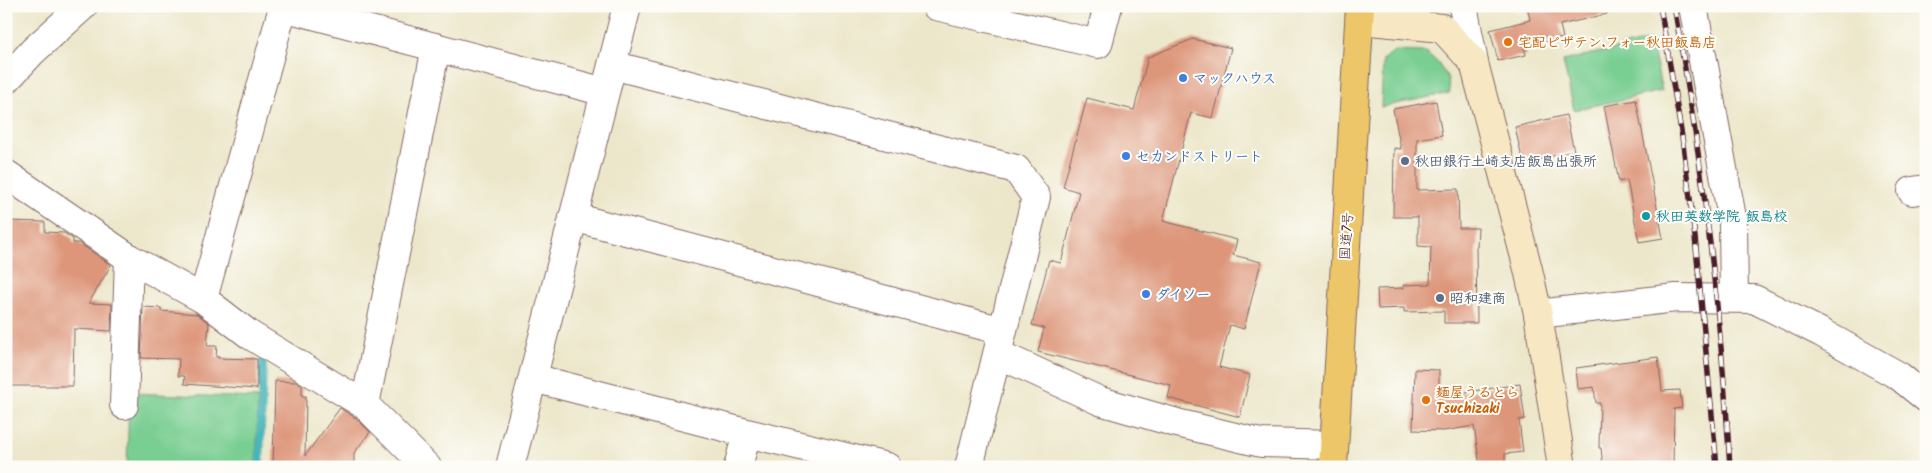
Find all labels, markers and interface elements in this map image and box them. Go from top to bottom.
place label: 宅配ピザテン.フォー秋田飯島店 [1518,32,1716,54]
marker: 宅配ピザテン.フォー秋田飯島店 [1502,36,1514,48]
place label: マックハウス [1193,68,1276,90]
marker: マックハウス [1177,72,1189,84]
place label: セカンドストリート [1136,146,1263,168]
marker: セカンドストリート [1120,150,1132,162]
place label: 秋田銀行土崎支店飯島出張所 [1415,151,1597,173]
marker: 秋田銀行土崎支店飯島出張所 [1399,155,1411,167]
place label: 秋田英数学院 飯島校 [1656,206,1787,228]
marker: 秋田英数学院 飯島校 [1640,210,1652,222]
street label: 国道7号 [1334,211,1360,261]
place label: ダイソー [1156,284,1211,306]
marker: ダイソー [1140,288,1152,300]
place label: 昭和建商 [1450,288,1506,310]
marker: 昭和建商 [1434,292,1446,304]
place label: 麺屋うるとら Tsuchizaki [1436,382,1520,420]
marker: 麺屋うるとら Tsuchizaki [1420,394,1432,406]

